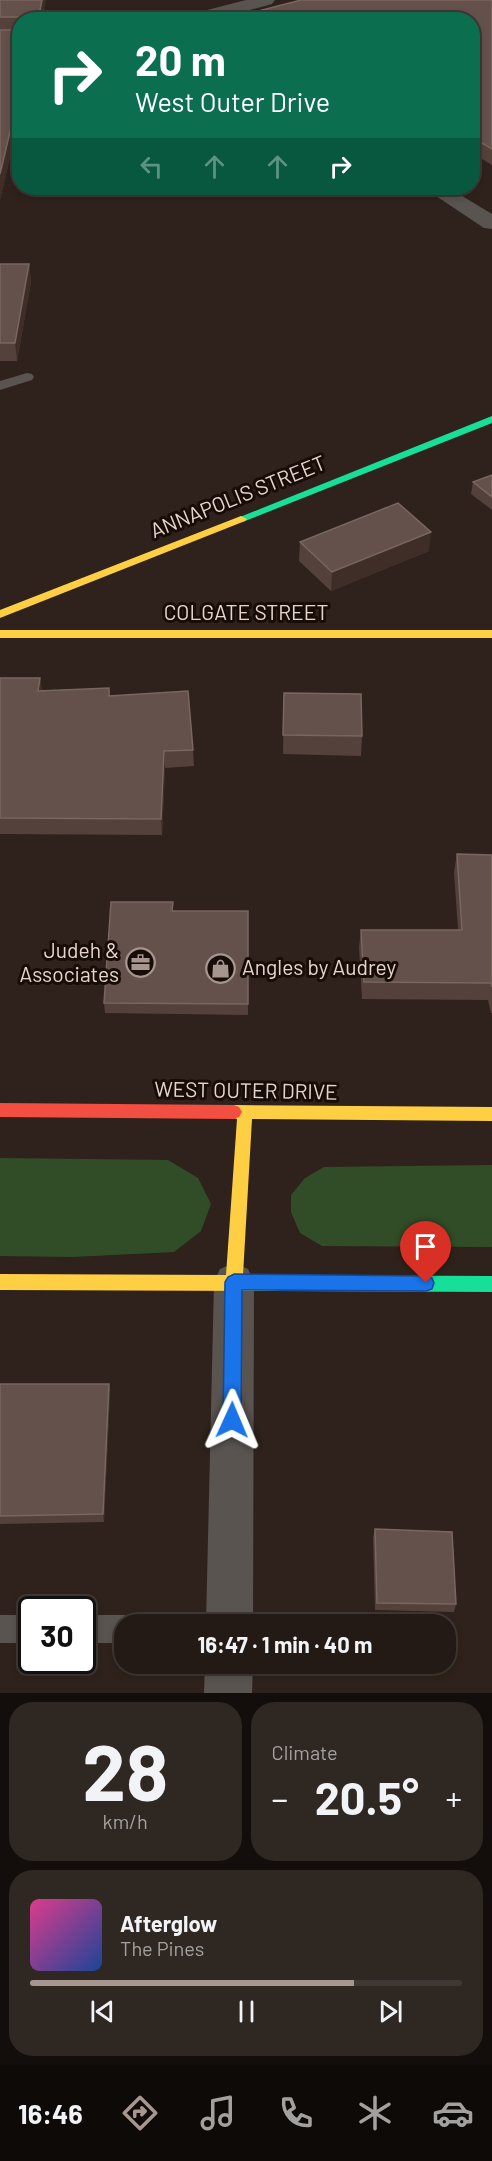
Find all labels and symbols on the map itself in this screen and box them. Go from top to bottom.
street label: ANNAPOLIS STREET [146,449,329,542]
street label: COLGATE STREET [164,599,328,624]
place label: Judeh & Associates [20,937,119,986]
office icon: Judeh & Associates [124,947,156,979]
shop icon: Angles by Audrey [205,952,237,984]
place label: Angles by Audrey [242,954,397,979]
street label: WEST OUTER DRIVE [154,1075,338,1104]
pin [400,1221,451,1283]
position arrow [200,1388,264,1452]
speed limit sign: 30 [18,1596,96,1674]

